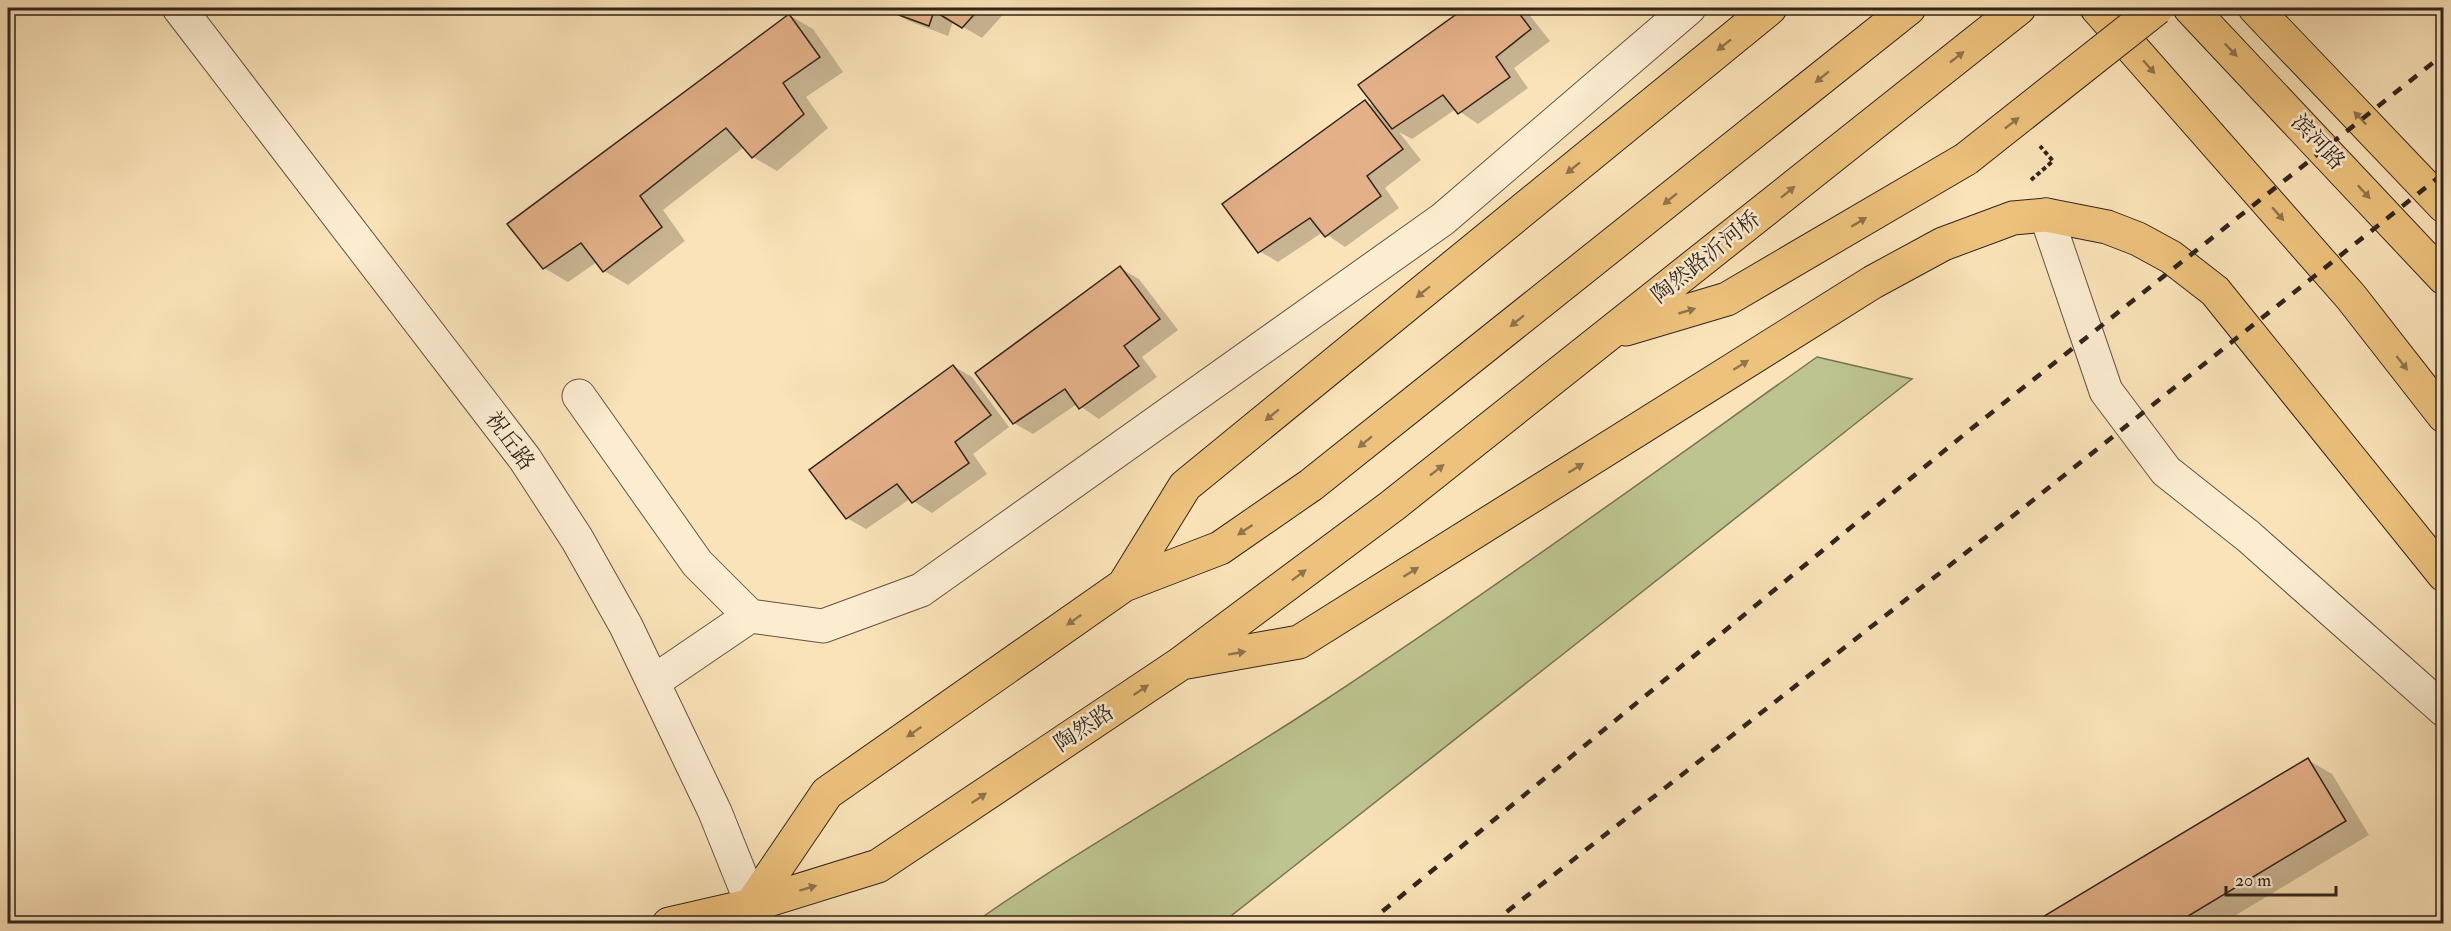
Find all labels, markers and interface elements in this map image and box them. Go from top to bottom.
one-way arrow [1716,38,1732,51]
one-way arrow [2223,42,2237,56]
one-way arrow [1949,50,1965,63]
one-way arrow [2142,59,2155,74]
one-way arrow [1814,71,1830,84]
street label: 滨河路 [2285,108,2351,176]
one-way arrow [2354,111,2368,125]
one-way arrow [2004,117,2019,129]
one-way arrow [1566,161,1581,174]
one-way arrow [2357,185,2371,200]
one-way arrow [1780,186,1795,198]
one-way arrow [1662,192,1678,205]
street label: 陶然路沂河桥 [1646,205,1766,309]
one-way arrow [2271,206,2284,221]
one-way arrow [1851,217,1868,227]
one-way arrow [1415,285,1430,297]
one-way arrow [1678,306,1696,315]
one-way arrow [1510,314,1525,326]
one-way arrow [2396,356,2408,371]
one-way arrow [1733,359,1750,370]
street label: 祝丘路 [479,406,541,476]
one-way arrow [1264,408,1279,421]
one-way arrow [1357,436,1373,449]
one-way arrow [1568,463,1584,474]
one-way arrow [1430,464,1445,476]
one-way arrow [1238,524,1254,536]
one-way arrow [1403,566,1419,577]
one-way arrow [1290,569,1306,581]
one-way arrow [1066,614,1082,625]
one-way arrow [1228,648,1247,657]
one-way arrow [1133,685,1149,696]
street label: 陶然路 [1049,698,1119,758]
one-way arrow [907,726,923,738]
one-way arrow [970,792,986,804]
scale bar [2226,859,2336,897]
text: 20 m [2235,869,2271,892]
one-way arrow [799,883,817,892]

